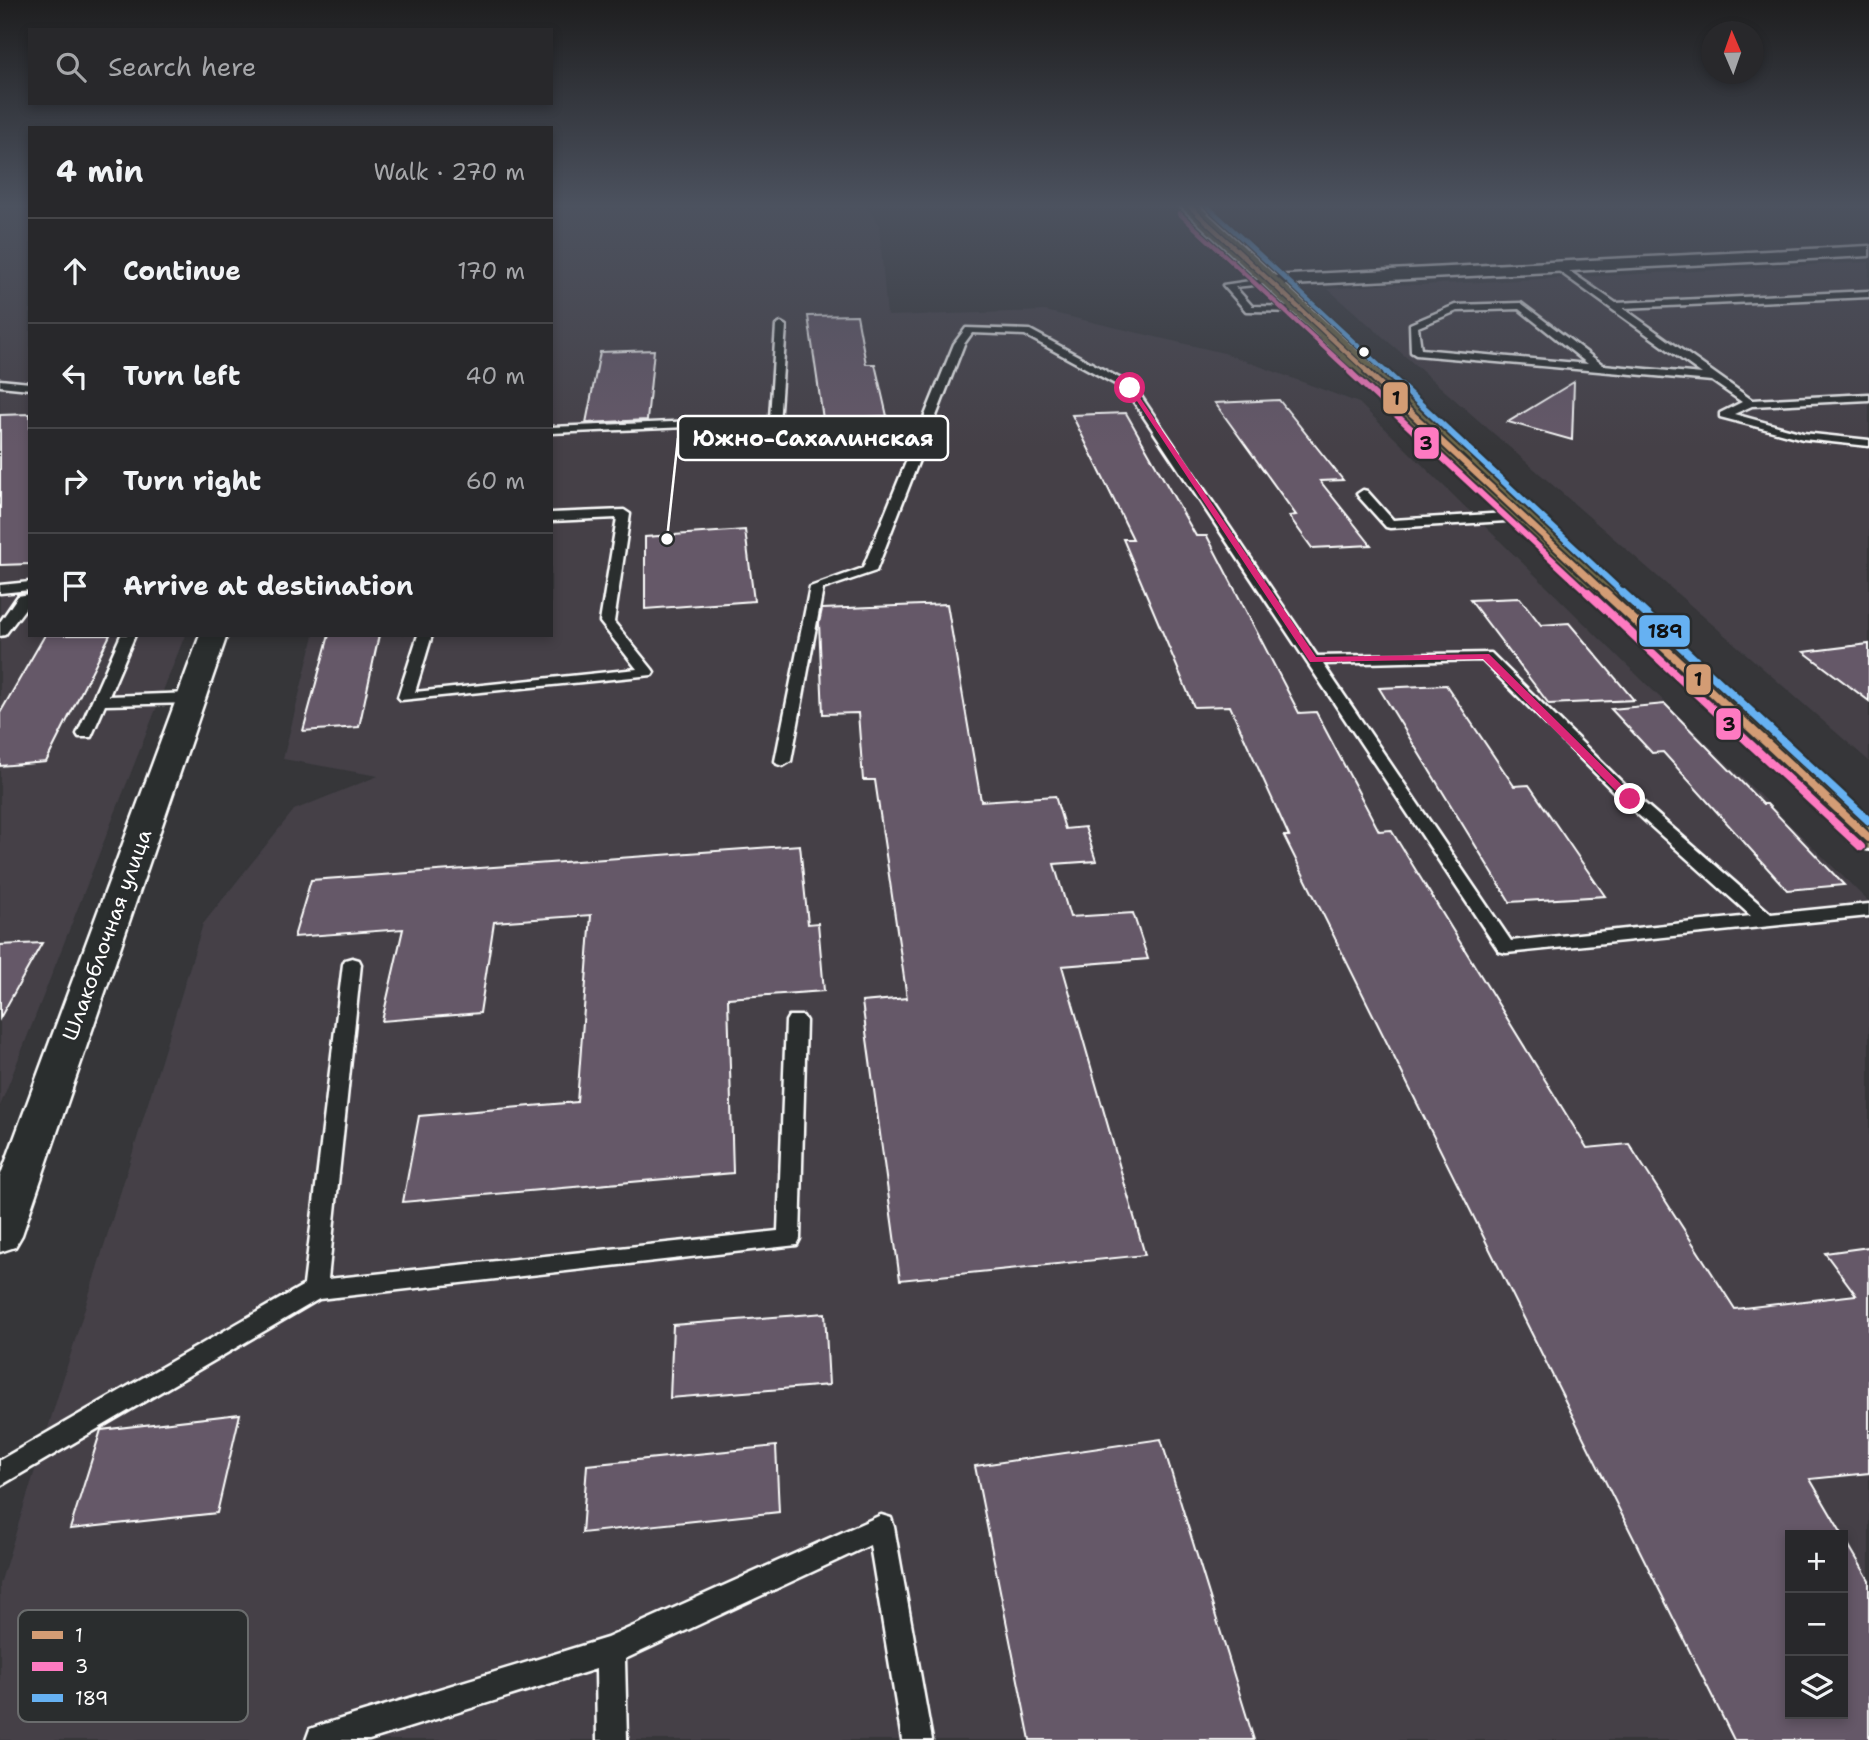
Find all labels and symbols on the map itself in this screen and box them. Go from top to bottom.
north arrow [1701,21,1764,84]
unlabelled marker [1357,345,1371,359]
route start [1114,372,1145,403]
line badge: 1 [1382,381,1409,415]
text: 1 [1392,386,1400,411]
callout: Южно-Сахалинская [678,416,948,460]
text: Южно-Сахалинская [692,423,934,453]
line badge: 3 [1413,426,1440,460]
text: 3 [1419,431,1433,456]
line badge: 189 [1638,614,1691,648]
text: 189 [1648,619,1682,644]
line badge: 1 [1685,663,1712,696]
text: 1 [1694,667,1702,692]
line badge: 3 [1715,707,1742,741]
text: 3 [1722,712,1736,737]
route end [1614,783,1645,814]
street label: Шлакоблочная улица [56,825,158,1045]
legend [18,1610,248,1722]
text: 1 [75,1623,83,1648]
text: 3 [75,1654,88,1679]
text: 189 [75,1686,108,1711]

